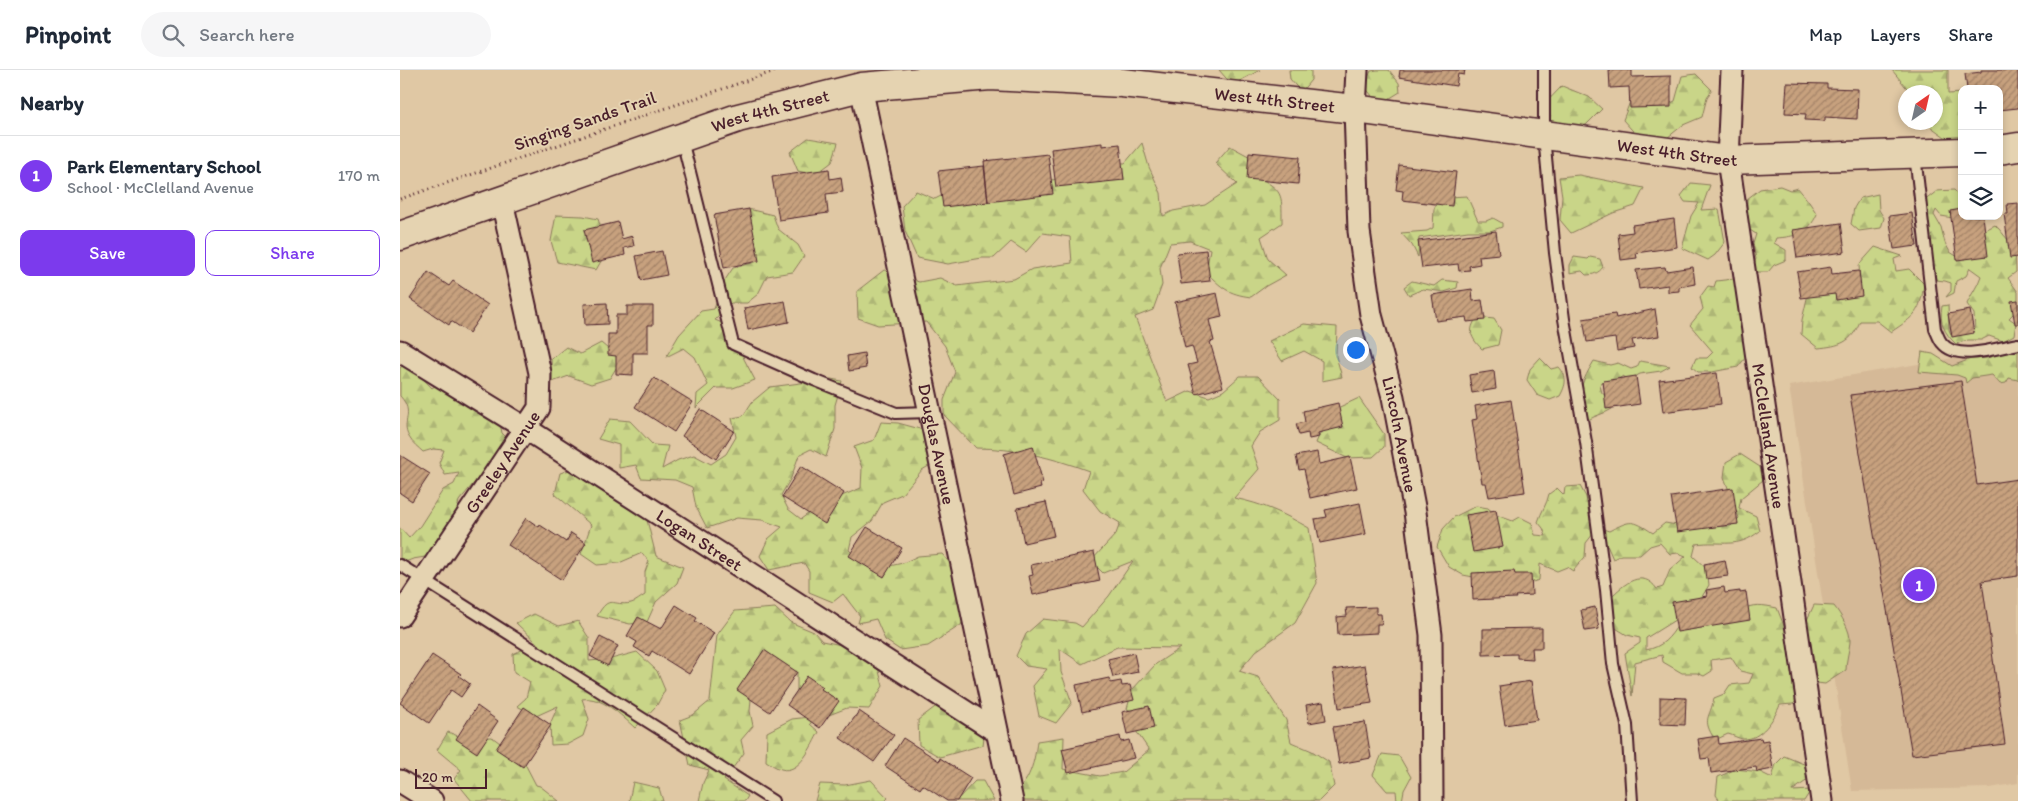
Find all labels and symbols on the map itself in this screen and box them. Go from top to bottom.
street label: West 4th Street [1213,82,1336,118]
street label: West 4th Street [708,84,832,138]
north arrow [1898,85,1943,130]
street label: Singing Sands Trail [511,86,659,156]
street label: West 4th Street [1615,134,1738,171]
your location [1343,337,1369,363]
street label: McClelland Avenue [1747,362,1790,510]
street label: Lincoln Avenue [1377,374,1422,494]
street label: Douglas Avenue [913,382,960,507]
street label: Greeley Avenue [460,406,545,518]
street label: Logan Street [652,504,747,576]
pin: 1 [1903,566,1935,604]
scale bar [415,766,488,789]

